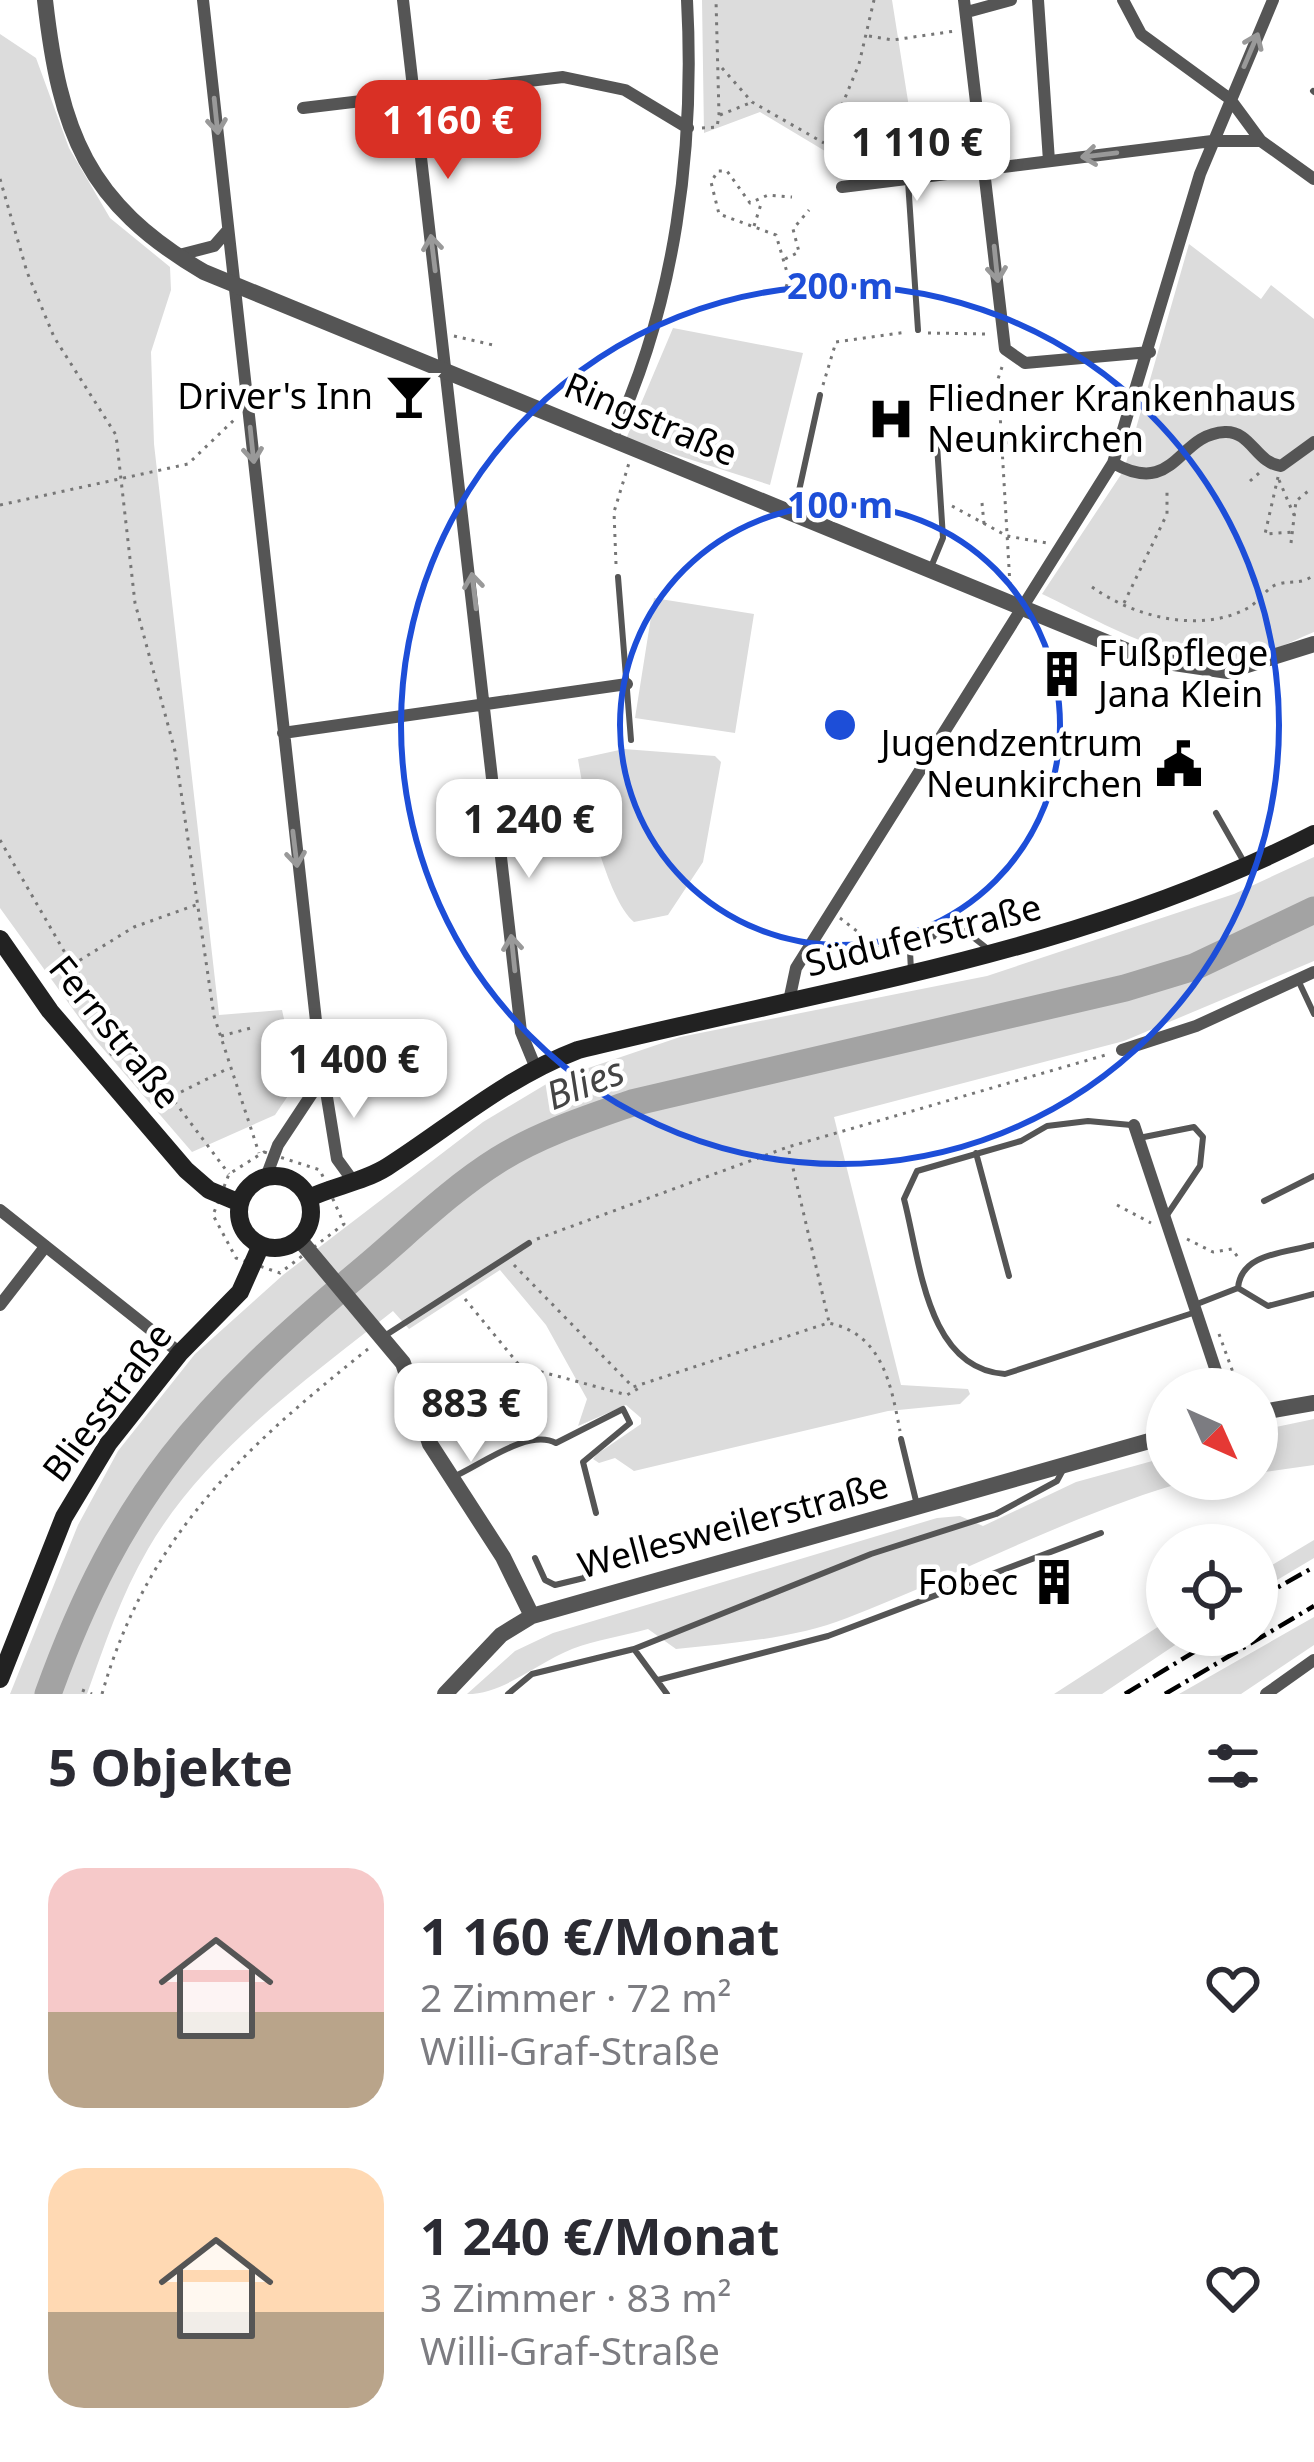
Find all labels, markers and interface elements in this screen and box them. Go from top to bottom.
one-way arrow [1242,32,1264,68]
pin: 1 160 € [337,80,559,182]
text: 1 160 € [382,92,514,145]
one-way arrow [205,96,227,135]
pin: 1 110 € [806,102,1028,204]
text: 1 110 € [851,114,983,167]
one-way arrow [1081,144,1120,167]
one-way arrow [421,234,443,273]
one-way arrow [985,244,1008,283]
text: 200 m [787,261,893,310]
street label: Ringstraße [557,360,745,477]
place label: Driver's Inn [177,371,373,420]
bar icon: Driver's Inn [384,371,434,421]
place label: Fliedner Krankenhaus Neunkirchen [927,373,1296,463]
hospital icon: Fliedner Krankenhaus Neunkirchen [866,394,916,444]
one-way arrow [241,425,264,464]
text: 100 m [787,480,893,529]
one-way arrow [462,572,484,611]
place label: Fußpflege Jana Klein [1095,628,1268,718]
building icon: Fußpflege Jana Klein [1037,649,1087,699]
centre of rings [819,704,861,746]
place label: Jugendzentrum Neunkirchen [878,718,1143,808]
public building icon: Jugendzentrum Neunkirchen [1154,739,1204,789]
pin: 1 240 € [418,779,640,881]
text: 1 240 € [463,791,595,844]
one-way arrow [284,829,306,868]
street label: Süduferstraße [800,882,1046,988]
one-way arrow [501,934,524,973]
street label: Fernstraße [39,945,192,1118]
pin: 1 400 € [243,1019,465,1121]
text: 1 400 € [288,1031,420,1084]
water label: Blies [538,1043,631,1121]
street label: Bliesstraße [31,1312,182,1491]
pin: 883 € [387,1363,555,1465]
north arrow [1146,1368,1278,1500]
map controls [1146,1368,1278,1656]
text: 883 € [421,1375,521,1428]
street label: Wellesweilerstraße [572,1460,893,1589]
button: locate [1146,1524,1278,1656]
place label: Fobec [918,1557,1018,1606]
building icon: Fobec [1029,1557,1079,1607]
text: 5 Objekte [48,1731,293,1801]
icon: filters [1200,1733,1266,1799]
text: 1 160 €/Monat [420,1900,779,1970]
icon: home [144,1916,288,2060]
icon: heart [1200,1955,1266,2021]
text: 2 Zimmer · 72 m² [420,1970,731,2023]
text: Willi-Graf-Straße [420,2023,720,2076]
text: 1 240 €/Monat [420,2200,779,2270]
icon: home [144,2216,288,2360]
icon: heart [1200,2255,1266,2321]
text: 3 Zimmer · 83 m² [420,2270,731,2323]
text: Willi-Graf-Straße [420,2323,720,2376]

